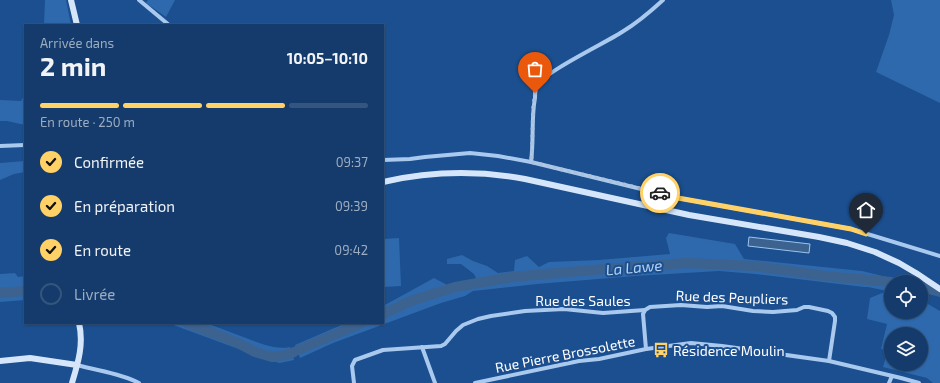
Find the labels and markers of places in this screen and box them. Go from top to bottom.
pin [518,52,552,93]
pin [849,193,883,234]
bus stop icon: Résidence Moulin [652,341,670,359]
place label: Résidence Moulin [673,342,785,359]

